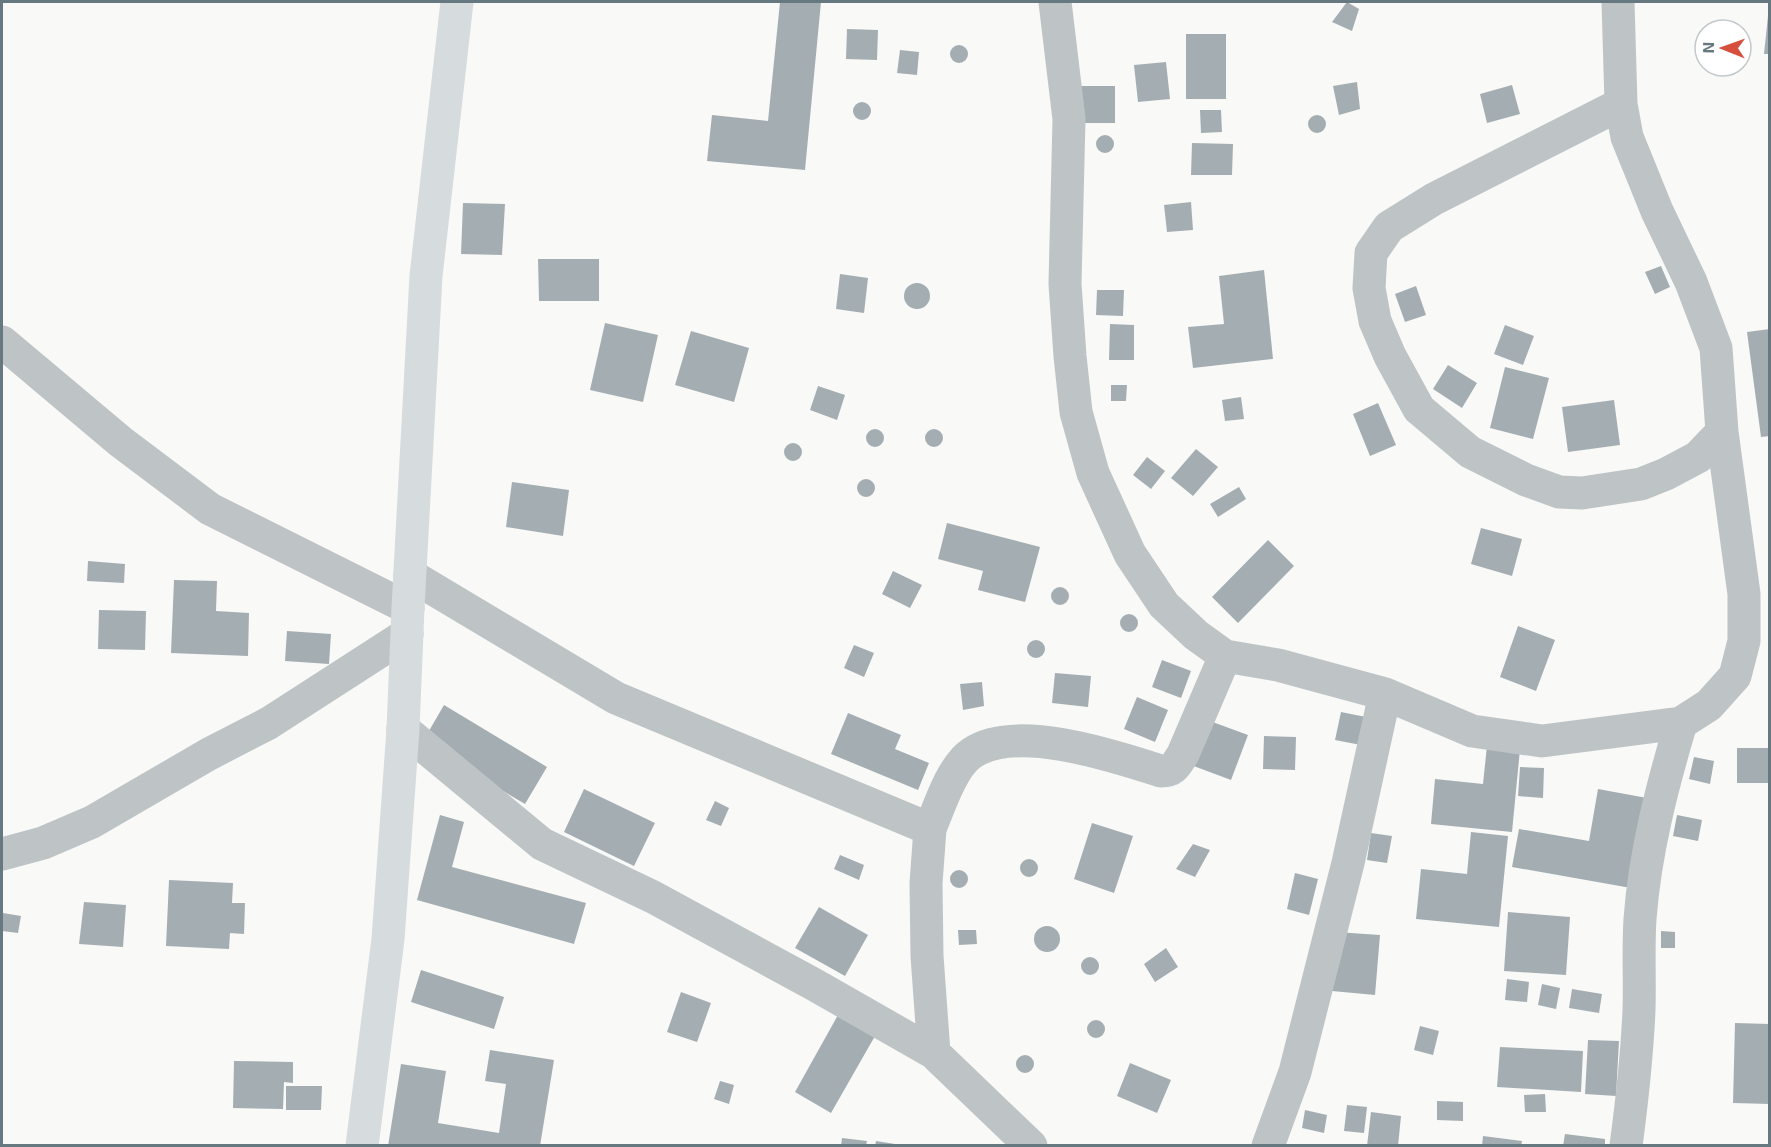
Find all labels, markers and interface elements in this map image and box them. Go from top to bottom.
north arrow [1693,18,1753,78]
text: N [1698,42,1717,54]

